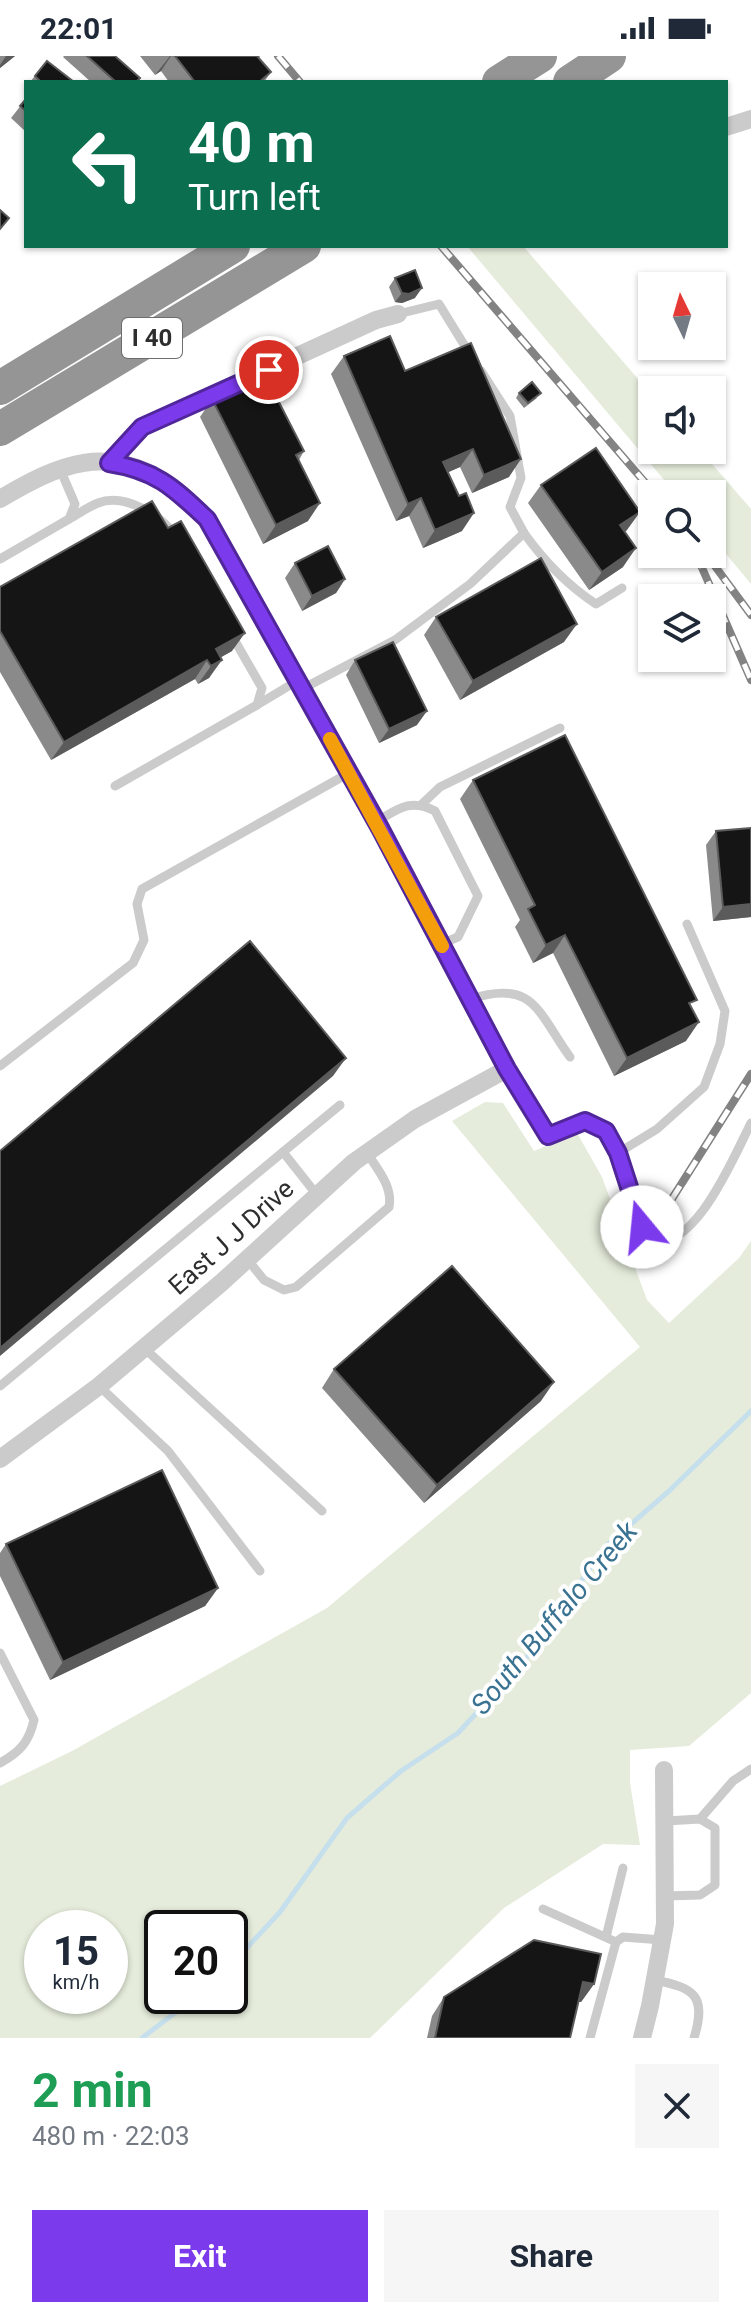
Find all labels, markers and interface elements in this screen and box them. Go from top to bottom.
text: 22:01 [40,11,117,46]
text: 40 m [188,110,315,176]
icon: left [56,112,160,216]
text: Turn left [188,177,321,219]
north arrow [638,272,726,360]
map controls [638,272,726,672]
road number: I 40 [122,318,182,358]
pin [235,336,303,404]
icon: arrive [247,348,291,392]
button: sound [638,376,726,464]
button: search [638,480,726,568]
button: layers [638,584,726,672]
street label: East J J Drive [163,1173,299,1301]
position arrow [600,1185,684,1269]
water label: South Buffalo Creek [464,1514,645,1721]
speed limit sign: 20 [144,1910,248,2014]
text: 15 [53,1928,99,1975]
text: km/h [53,1970,99,1994]
text: 2 min [32,2062,153,2119]
button: close [635,2064,719,2148]
text: 480 m · 22:03 [32,2121,190,2151]
button: Exit [32,2210,368,2302]
button: Share [384,2210,719,2302]

